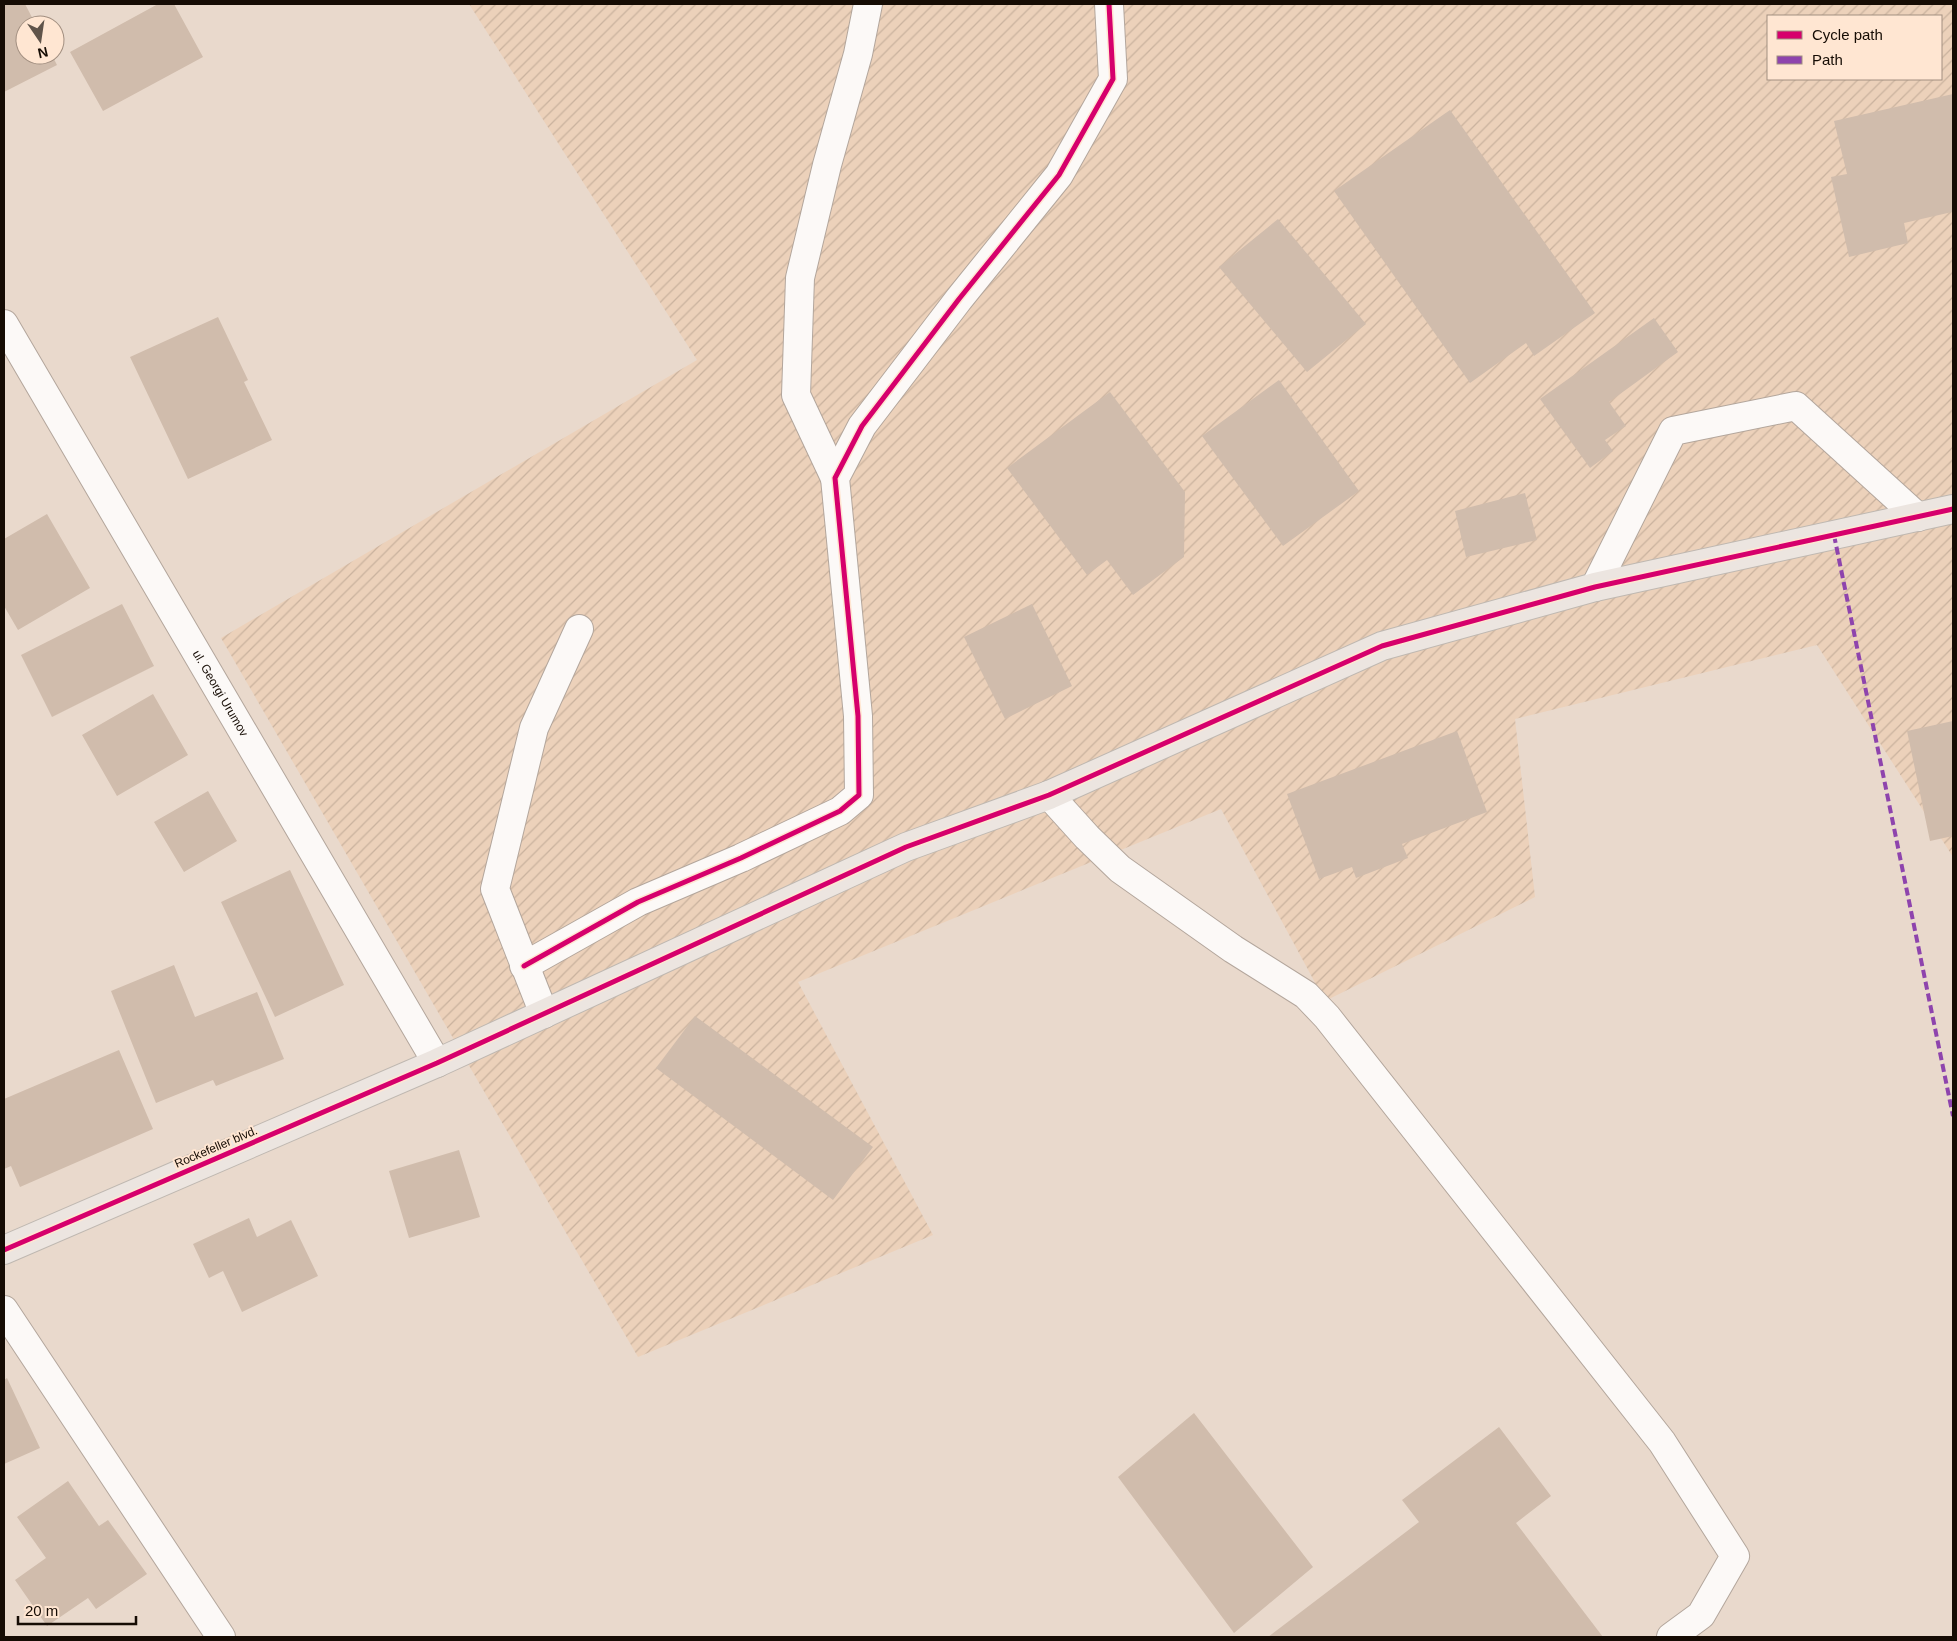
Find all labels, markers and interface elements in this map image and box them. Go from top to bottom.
north arrow [15,15,65,65]
legend [1767,15,1942,80]
text: Cycle path [1812,26,1883,43]
text: N [36,44,50,62]
text: Path [1812,51,1843,68]
street label: ul. Georgi Urumov [190,648,251,739]
street label: Rockefeller blvd. [172,1123,260,1171]
scale bar [18,1594,135,1626]
text: 20 m [25,1602,58,1619]

